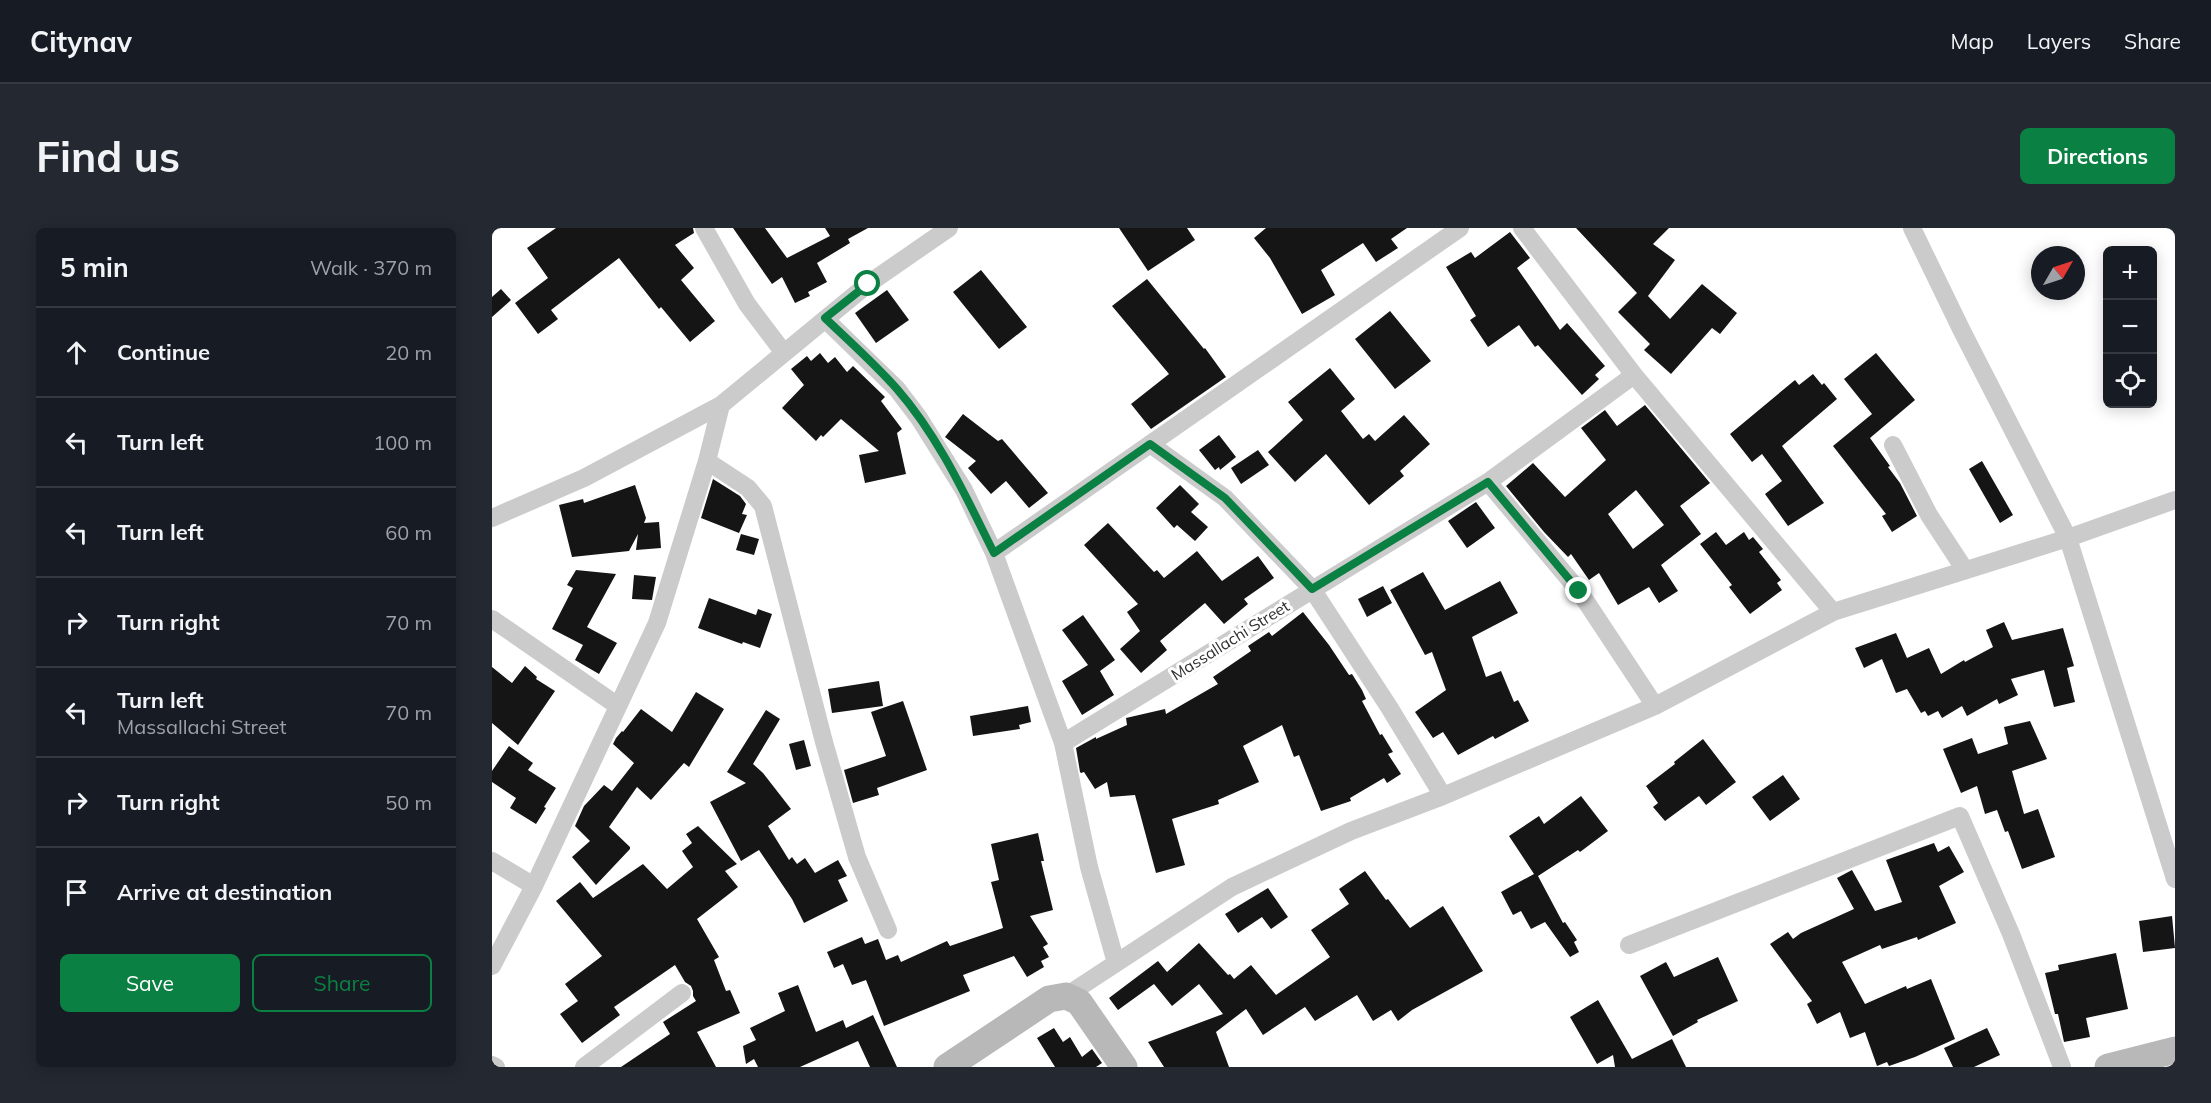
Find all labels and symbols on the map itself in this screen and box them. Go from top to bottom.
north arrow [2031,246,2085,300]
route start [854,270,880,296]
route end [1565,577,1591,603]
street label: Massallachi Street [1167,595,1293,684]

